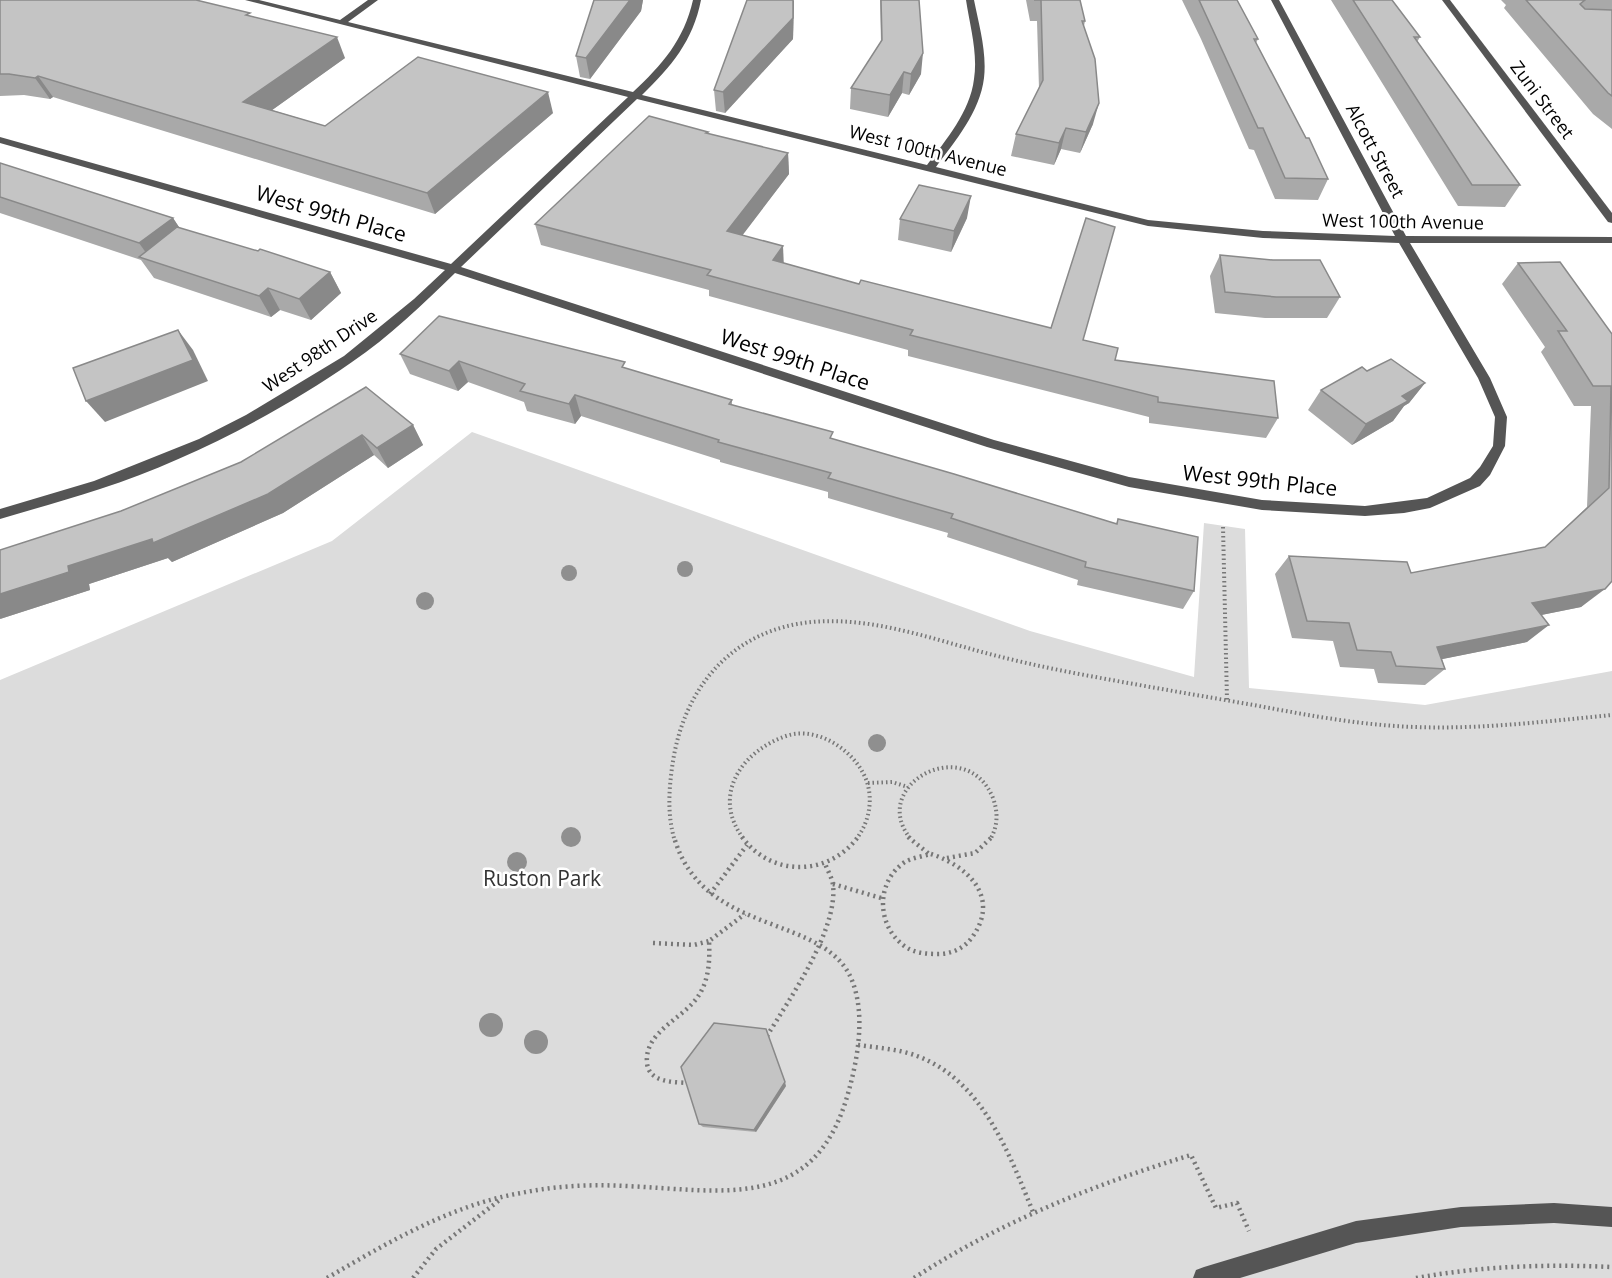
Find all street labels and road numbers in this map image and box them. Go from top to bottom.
street label: Zuni Street [1506,55,1580,143]
street label: Alcott Street [1341,99,1411,202]
street label: West 100th Avenue [847,119,1010,181]
street label: West 99th Place [253,178,410,248]
street label: West 100th Avenue [1322,208,1484,234]
street label: West 98th Drive [258,303,381,397]
street label: West 99th Place [717,322,874,396]
street label: West 99th Place [1181,458,1339,502]

